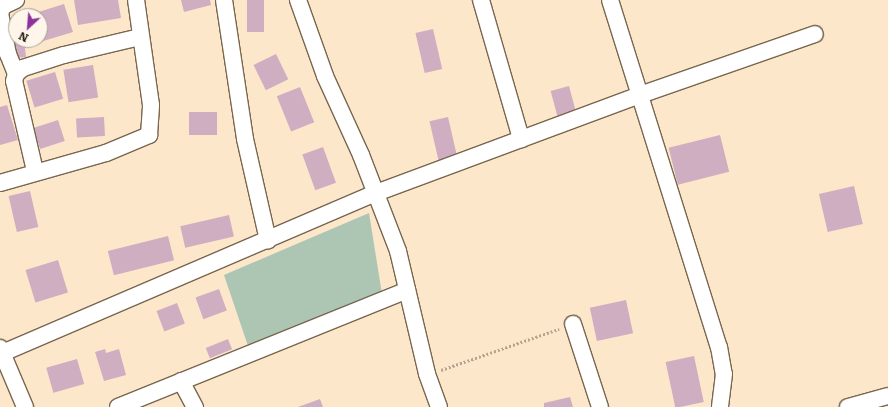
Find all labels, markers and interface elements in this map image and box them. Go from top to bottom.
north arrow [8,8,48,48]
text: N [16,29,31,47]

